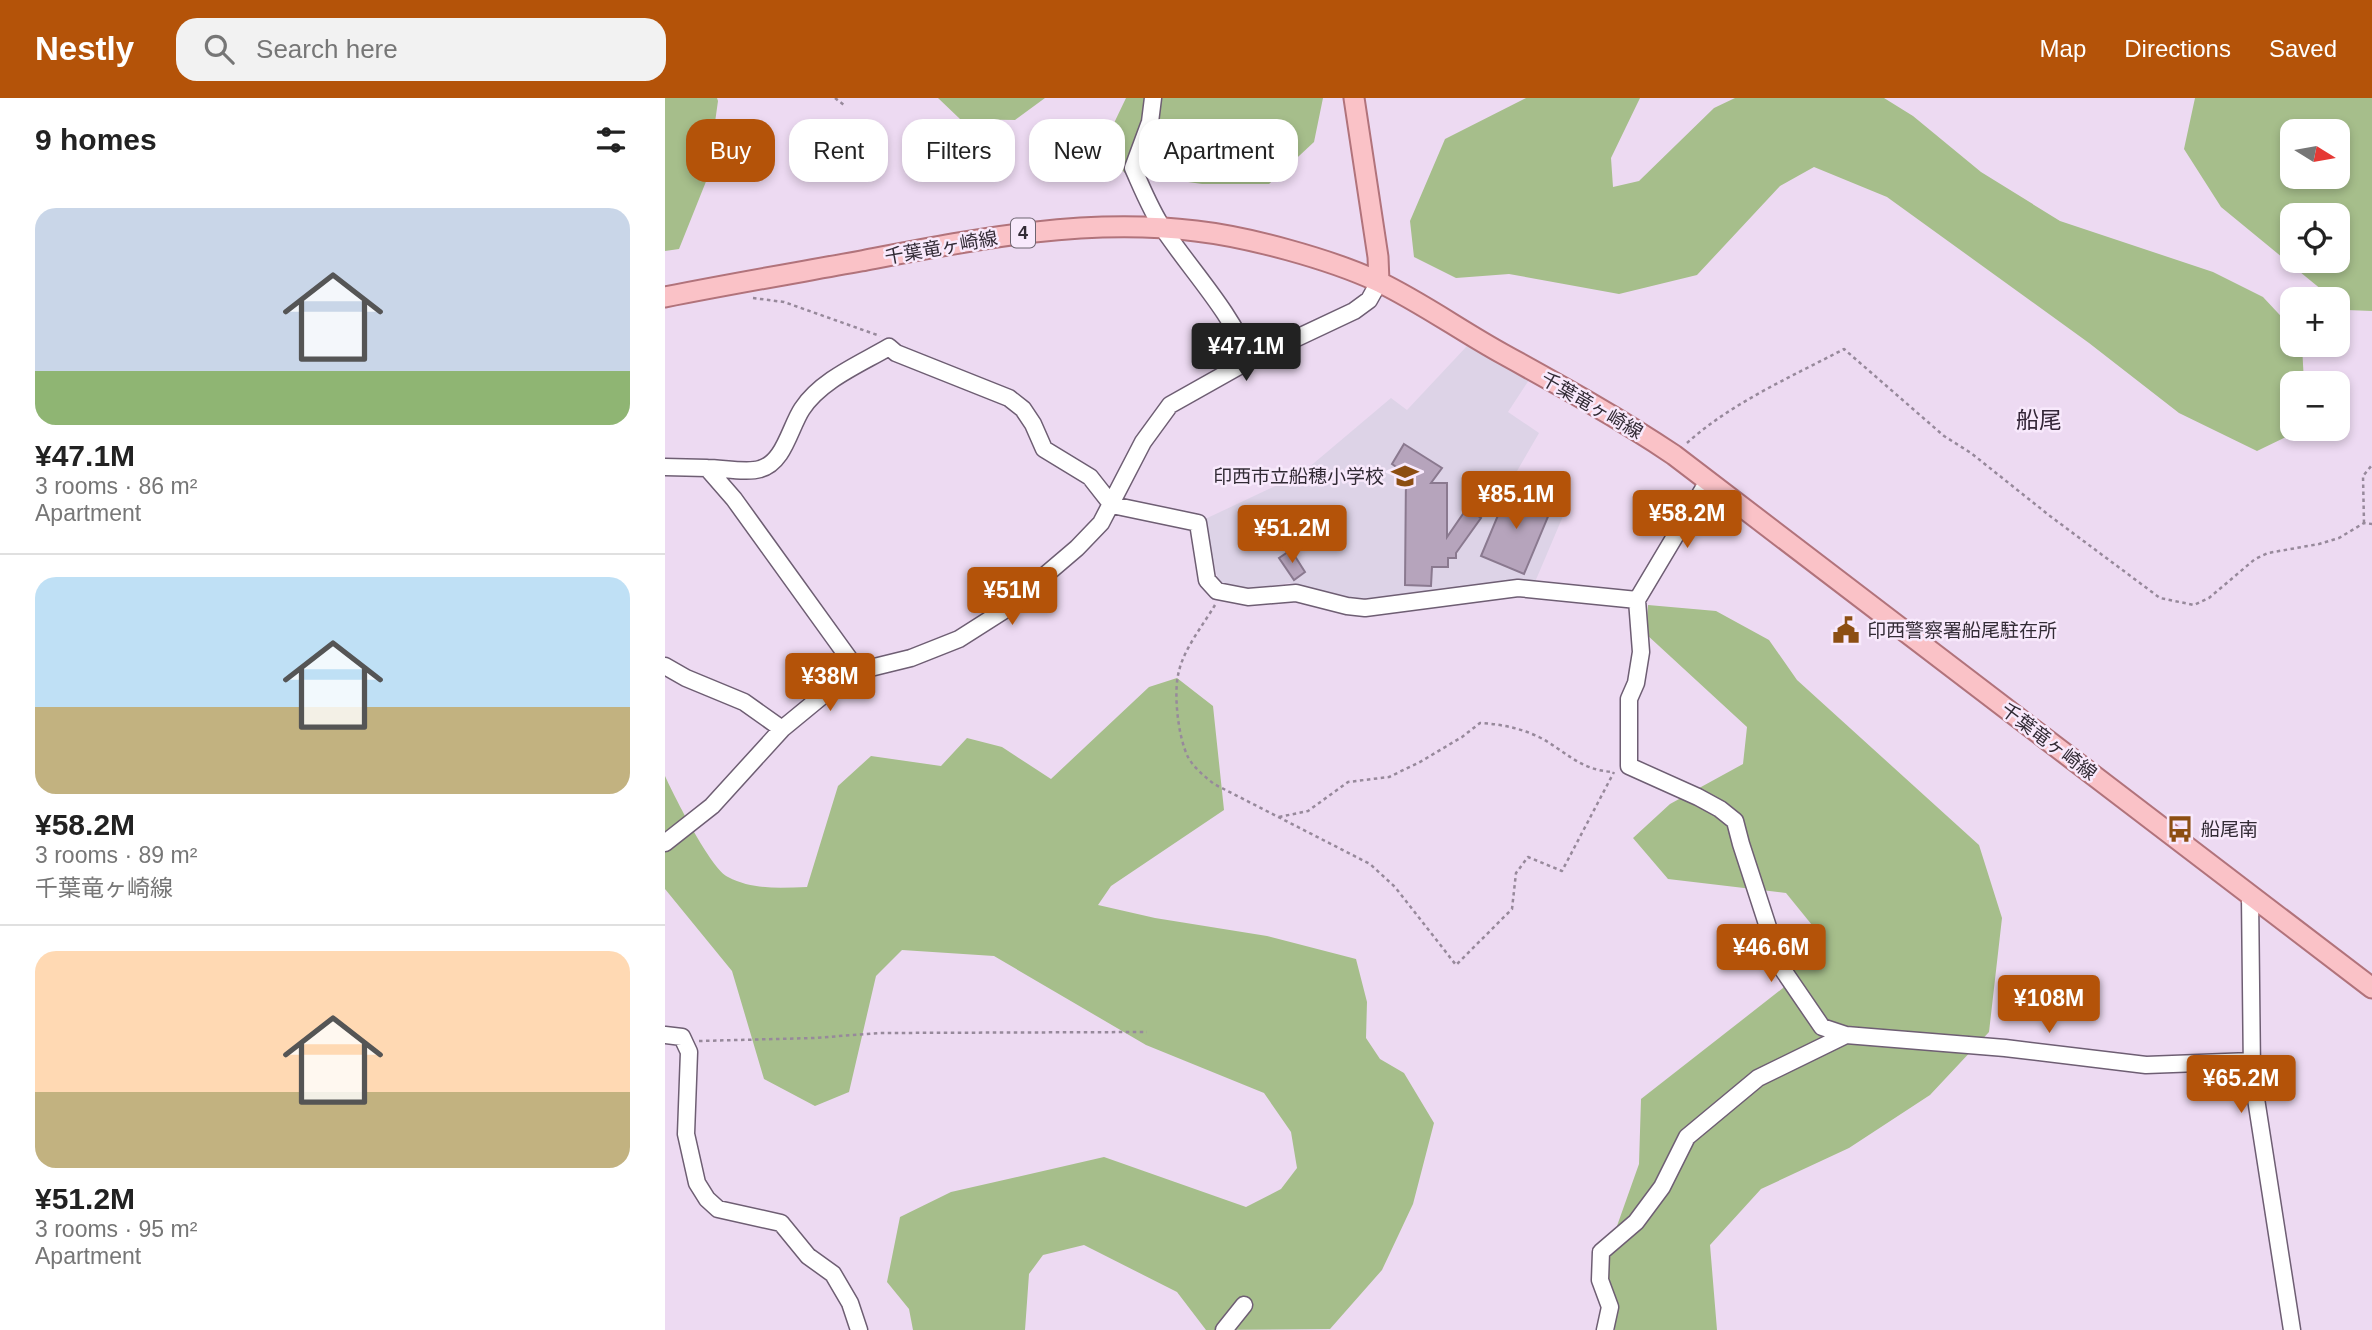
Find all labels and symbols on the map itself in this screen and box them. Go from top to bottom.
north arrow [2280,119,2350,189]
road number: 4 [1011,218,1035,248]
street label: 千葉竜ヶ崎線 [883,227,999,268]
pin: ¥47.1M [1189,324,1303,383]
street label: 千葉竜ヶ崎線 [1537,368,1646,443]
district label: 船尾 [2016,407,2062,433]
school or university icon: 印西市立船穂小学校 [1390,461,1420,491]
place label: 印西市立船穂小学校 [1213,466,1384,487]
pin: ¥85.1M [1459,472,1573,531]
pin: ¥58.2M [1630,490,1744,550]
pin: ¥51.2M [1235,505,1349,565]
pin: ¥51M [971,568,1053,627]
public building icon: 印西警察署船尾駐在所 [1831,615,1861,645]
place label: 印西警察署船尾駐在所 [1867,620,2057,641]
pin: ¥38M [789,654,871,713]
street label: 千葉竜ヶ崎線 [1997,699,2101,784]
bus stop icon: 船尾南 [2165,814,2195,844]
place label: 船尾南 [2201,819,2258,840]
pin: ¥46.6M [1714,924,1828,984]
pin: ¥108M [2000,976,2098,1035]
pin: ¥65.2M [2184,1056,2298,1115]

